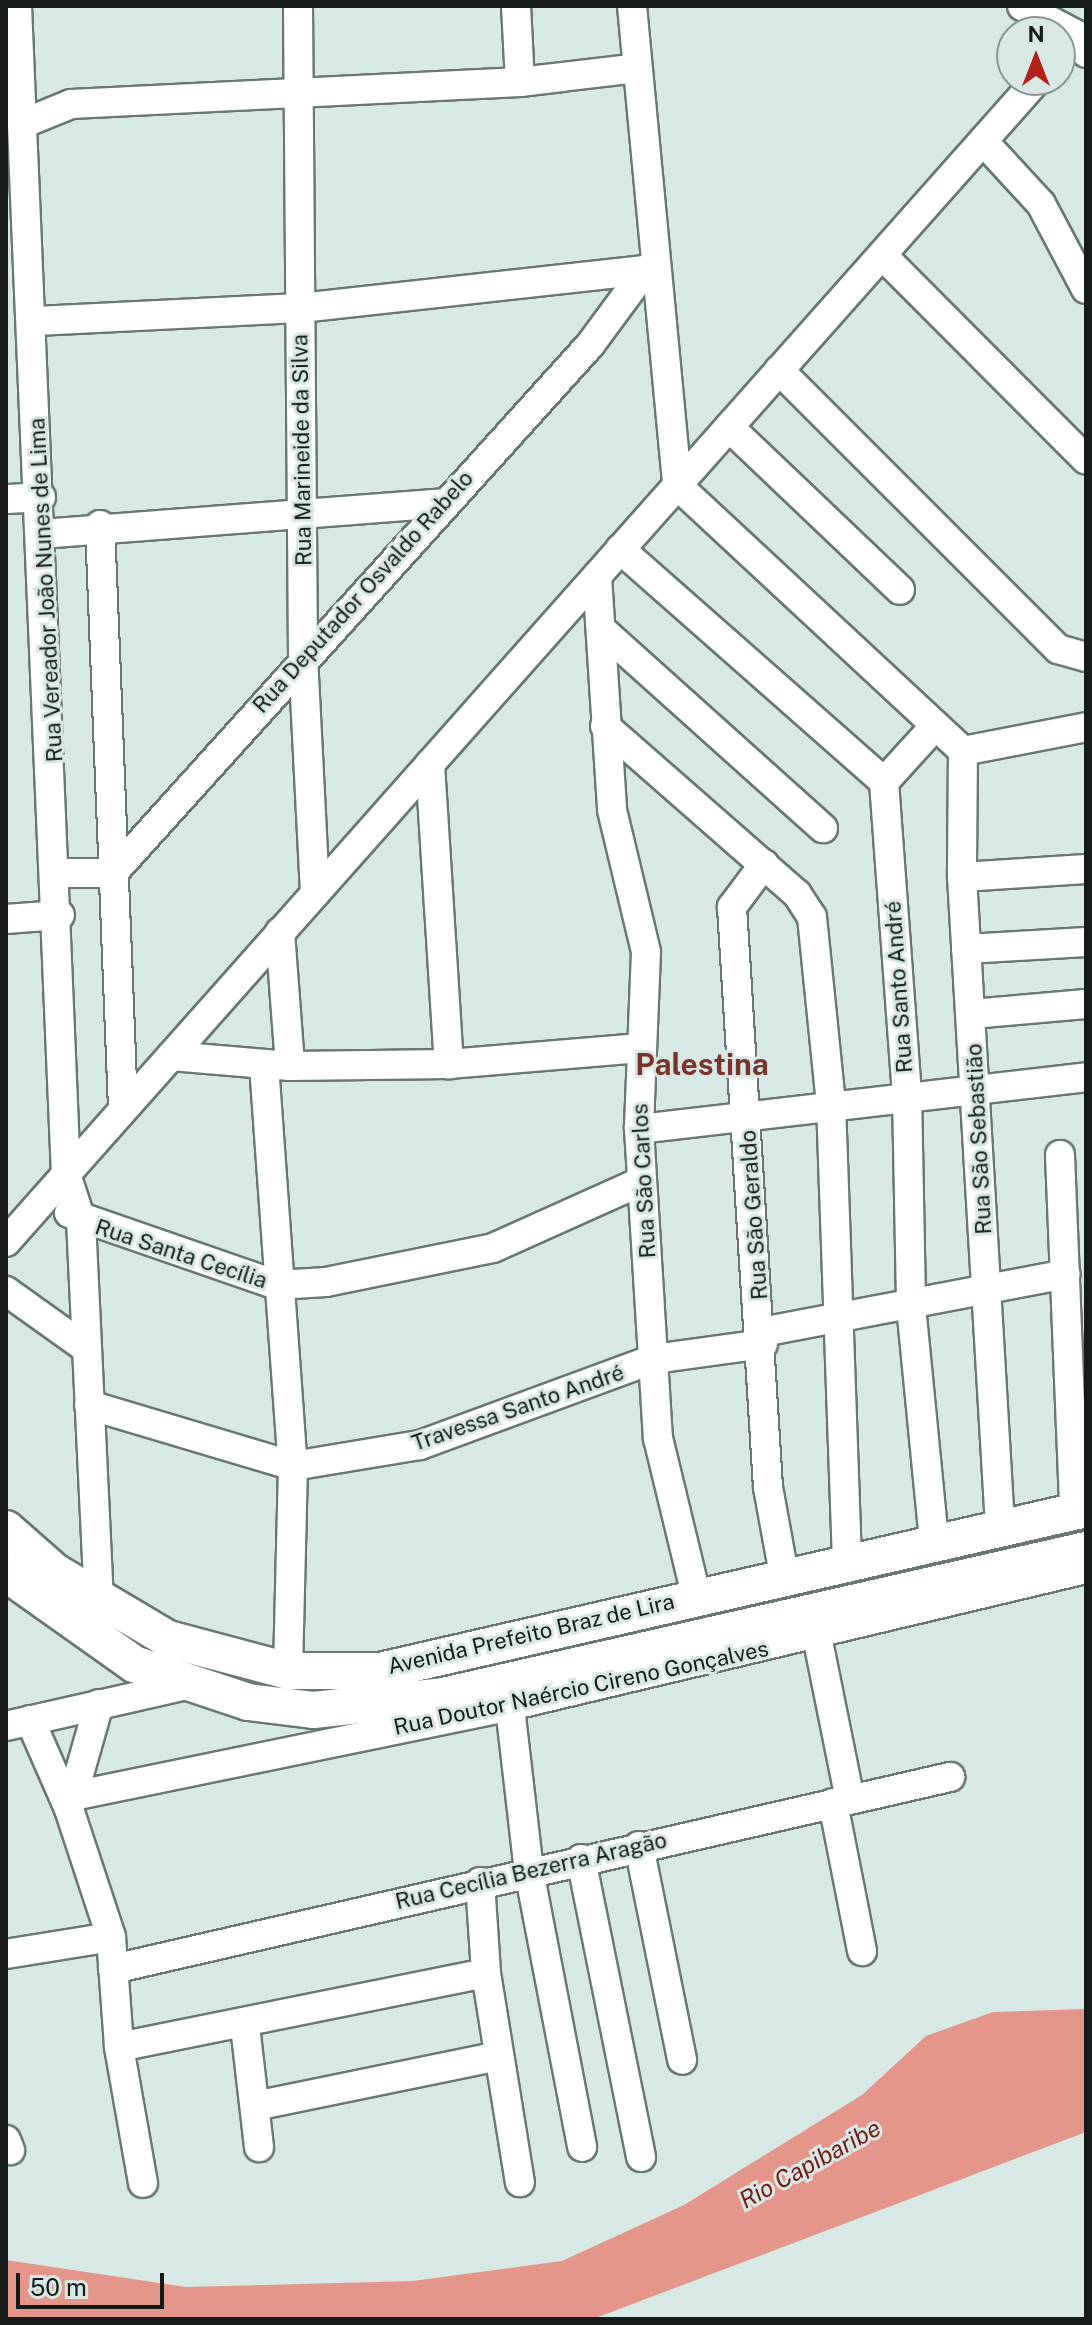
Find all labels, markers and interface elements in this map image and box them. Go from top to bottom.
north arrow [996,16,1076,96]
text: N [1027,21,1045,47]
street label: Rua Marineide da Silva [287,334,317,566]
street label: Rua Vereador João Nunes de Lima [24,417,68,763]
street label: Rua Deputador Osvaldo Rabelo [247,465,479,719]
street label: Rua Santo André [880,900,918,1074]
street label: Rua São Sebastião [961,1043,997,1235]
district label: Palestina [635,1046,769,1082]
street label: Rua São Carlos [627,1103,661,1259]
street label: Rua São Geraldo [735,1129,773,1301]
street label: Rua Santa Cecília [92,1214,270,1294]
street label: Travessa Santo André [408,1359,628,1457]
street label: Avenida Prefeito Braz de Lira [385,1588,677,1680]
street label: Rua Doutor Naércio Cireno Gonçalves [391,1635,771,1741]
street label: Rua Cecília Bezerra Aragão [393,1827,669,1915]
water label: Rio Capibaribe [734,2113,886,2215]
scale bar [20,2257,168,2307]
text: 50 m [30,2273,87,2301]

